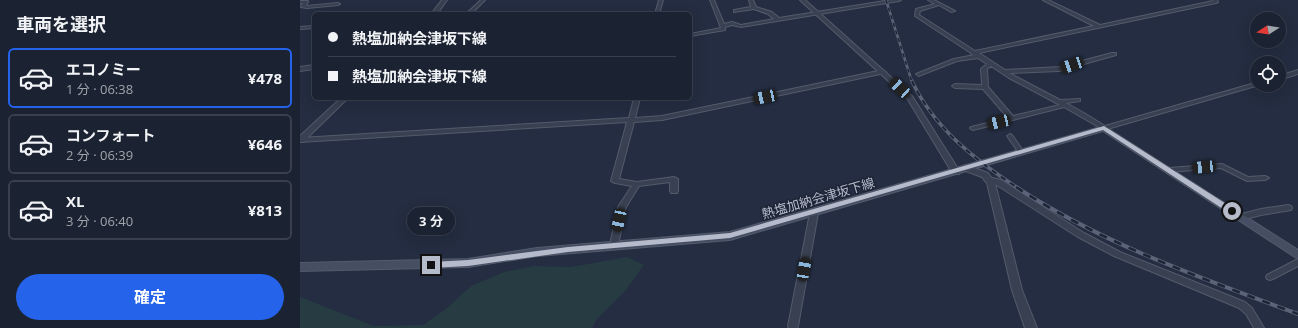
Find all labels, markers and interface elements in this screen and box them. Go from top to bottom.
text: 車両を選択 [16,12,106,36]
north arrow [1250,12,1286,48]
map controls [1250,12,1286,92]
text: 熱塩加納会津坂下線 [352,28,487,48]
car [1059,55,1085,75]
button: locate [1250,56,1286,92]
text: エコノミー [66,59,141,79]
icon: car [18,60,54,96]
text: 熱塩加納会津坂下線 [352,66,487,86]
text: ¥478 [248,68,282,88]
car [887,75,913,101]
text: 1 分 · 06:38 [66,80,133,98]
car [752,89,778,105]
car [986,113,1012,131]
text: コンフォート [66,125,156,145]
icon: car [18,126,54,162]
text: ¥646 [248,134,282,154]
text: 2 分 · 06:39 [66,146,133,164]
car [1192,160,1216,174]
street label: 熱塩加納会津坂下線 [759,173,877,223]
text: XL [66,191,84,211]
icon: car [18,192,54,228]
text: ¥813 [248,200,282,220]
route start [1223,202,1241,220]
callout: 3 分 [407,207,455,235]
car [611,207,627,233]
text: 3 分 · 06:40 [66,212,133,230]
text: 3 分 [419,212,443,230]
route end [422,256,440,274]
car [796,256,812,282]
button: 確定 [16,274,284,320]

